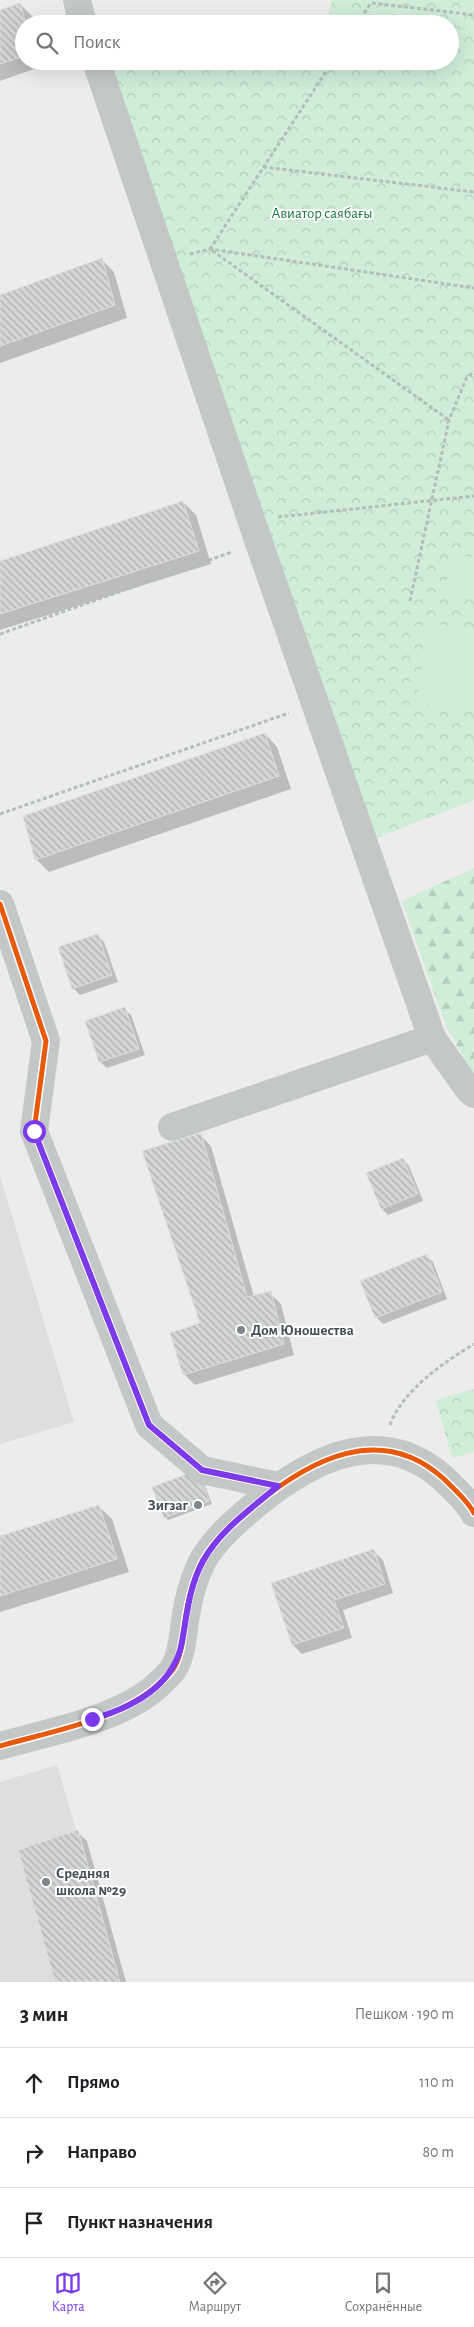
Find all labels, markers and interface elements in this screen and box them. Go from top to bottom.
search box [15,15,459,70]
icon: search [33,29,61,57]
text: Поиск [73,33,120,52]
park label: Авиатор саябағы [272,206,372,221]
route start [23,1120,46,1143]
place label: Дом Юношества [251,1323,354,1338]
marker: Дом Юношества [235,1324,247,1336]
place label: Зигзаг [148,1498,188,1513]
marker: Зигзаг [192,1499,204,1511]
route end [81,1708,104,1731]
place label: Средняя школа №29 [56,1866,126,1898]
marker: Средняя школа №29 [40,1876,52,1888]
text: 3 мин [20,2004,68,2025]
text: Пешком · 190 m [355,2006,454,2022]
icon: ahead [20,2069,48,2097]
text: Прямо [67,2073,120,2092]
text: 110 m [419,2074,454,2090]
icon: right [20,2139,48,2167]
text: Направо [67,2143,137,2162]
text: 80 m [423,2144,454,2160]
icon: arrive [20,2209,48,2237]
text: Пункт назначения [67,2213,213,2232]
tab: Карта [52,2269,85,2316]
tab: Маршрут [188,2269,241,2316]
tab: Сохранённые [345,2269,422,2316]

